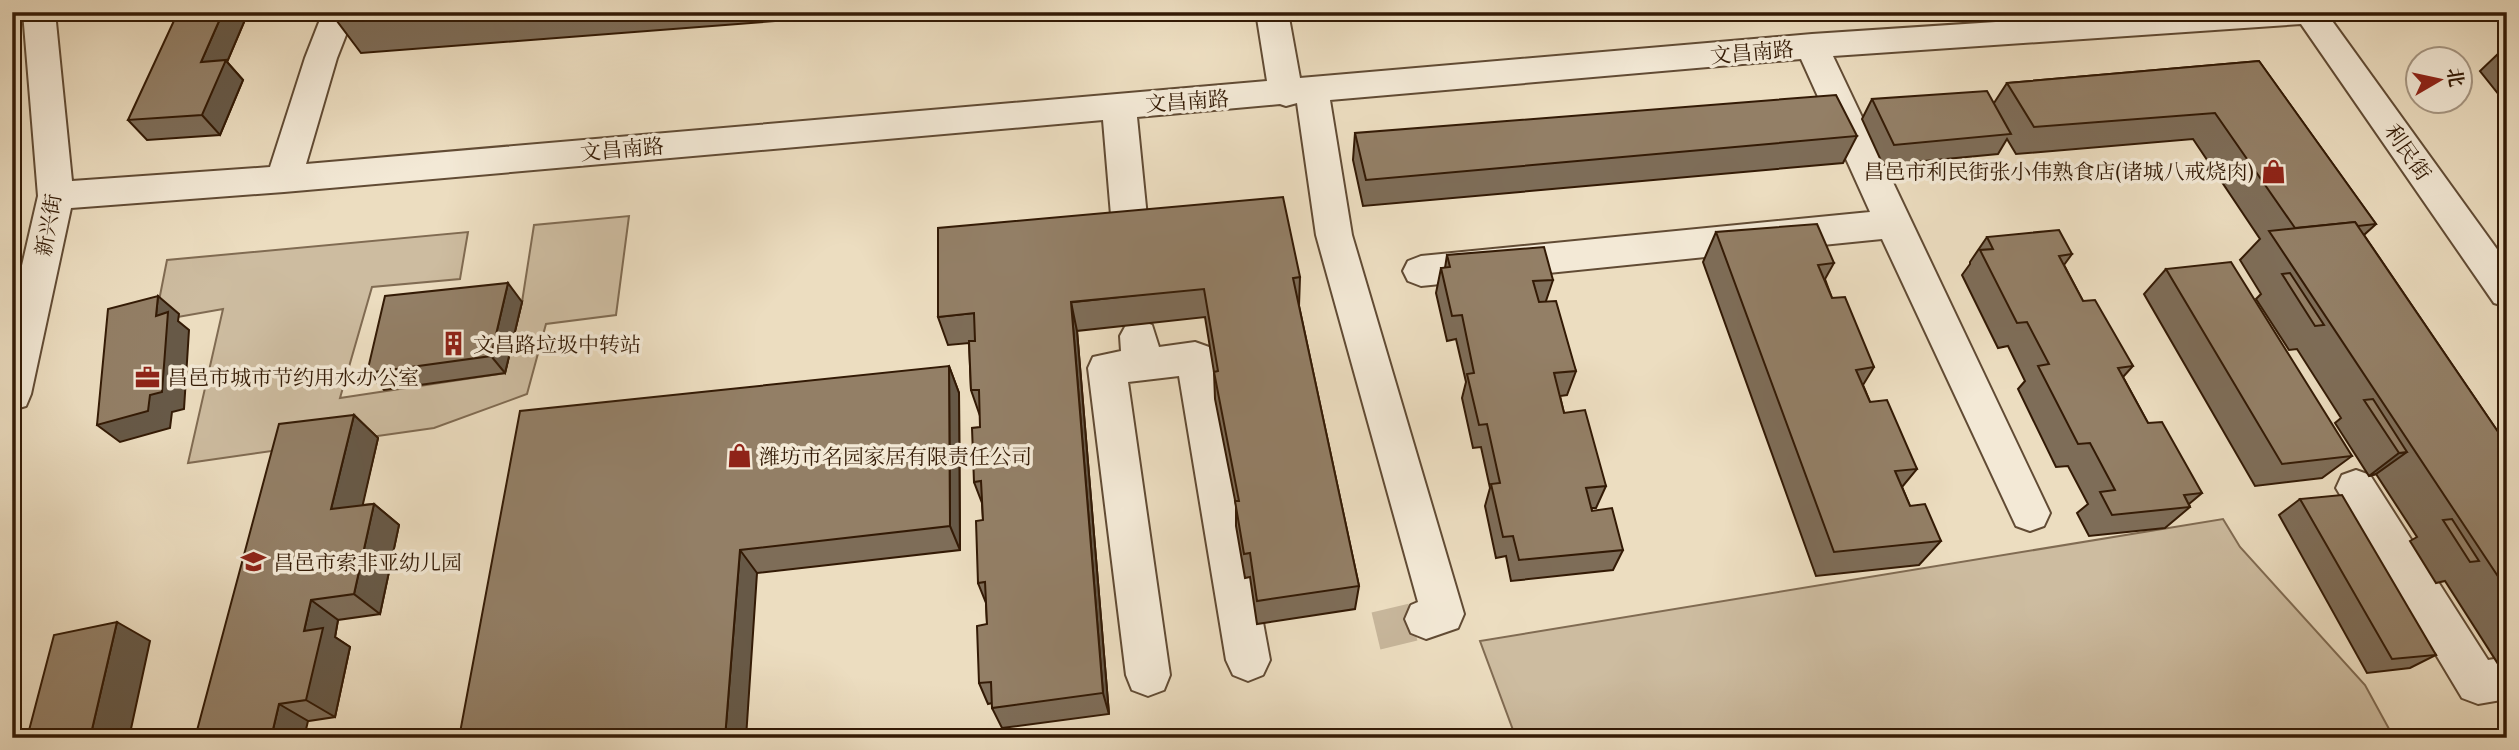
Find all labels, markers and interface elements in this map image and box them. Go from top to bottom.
street label: 文昌南路 [1709,36,1795,68]
north arrow [2404,46,2474,116]
text: 北 [2442,66,2468,89]
street label: 文昌南路 [1144,86,1230,116]
street label: 利民街 [2380,119,2436,185]
street label: 文昌南路 [579,133,665,165]
shop icon: 昌邑市利民街张小伟熟食店(诸城八戒烧肉) [2260,157,2288,185]
place label: 昌邑市利民街张小伟熟食店(诸城八戒烧肉) [1863,159,2254,184]
street label: 新兴街 [30,192,66,258]
building icon: 文昌路垃圾中转站 [439,330,467,358]
place label: 文昌路垃圾中转站 [473,332,641,357]
office icon: 昌邑市城市节约用水办公室 [133,363,161,391]
place label: 昌邑市城市节约用水办公室 [167,365,419,390]
shop icon: 潍坊市名园家居有限责任公司 [725,442,753,470]
place label: 潍坊市名园家居有限责任公司 [759,444,1032,469]
school or university icon: 昌邑市索非亚幼儿园 [239,548,267,576]
place label: 昌邑市索非亚幼儿园 [273,550,462,575]

